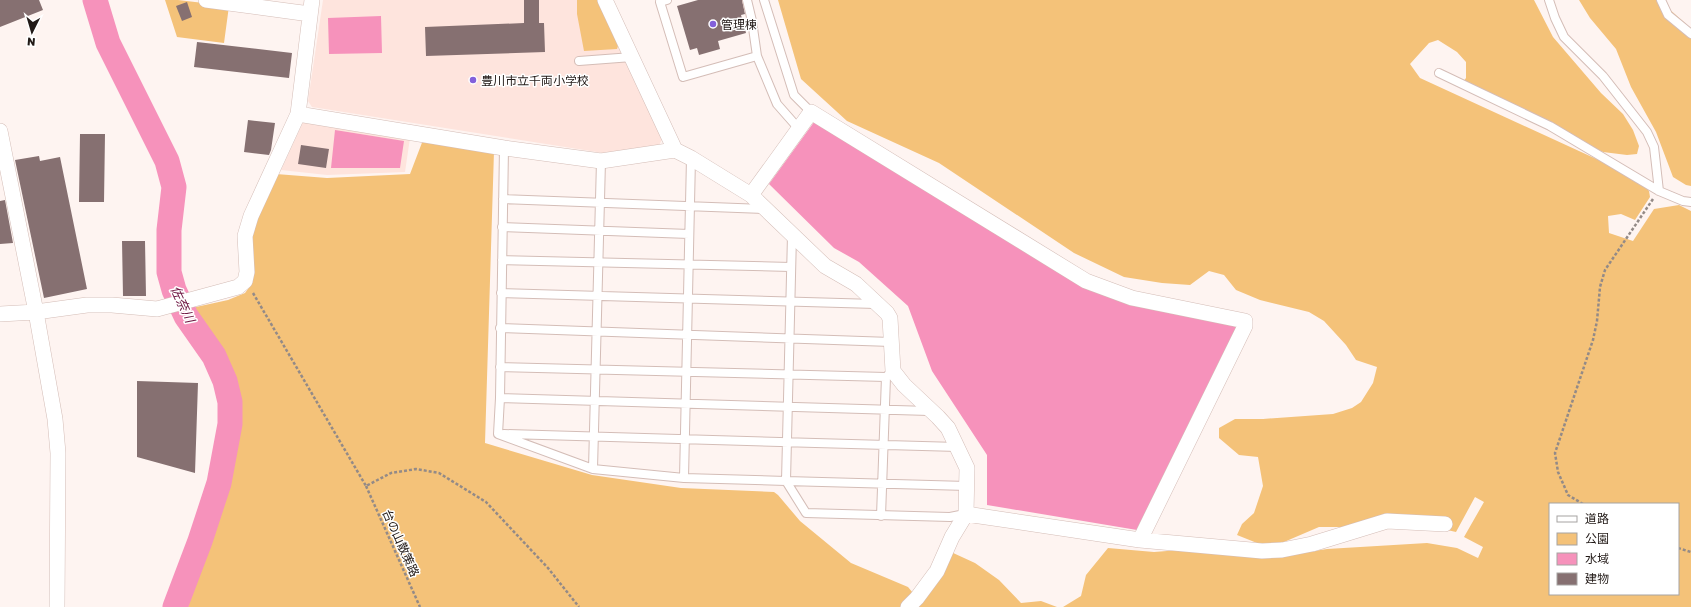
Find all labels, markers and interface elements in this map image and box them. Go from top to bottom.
north arrow [12,12,52,52]
place label: 管理棟 [721,17,757,32]
marker: 管理棟 [708,19,718,29]
text: N [26,36,36,49]
place label: 豊川市立千両小学校 [481,73,589,88]
marker: 豊川市立千両小学校 [468,75,478,85]
water label: 佐奈川 [168,283,199,327]
legend [1549,503,1679,595]
street label: 台の山散策路 [380,507,422,579]
text: 道路 [1585,511,1609,526]
text: 公園 [1585,531,1609,546]
text: 水域 [1585,551,1609,566]
text: 建物 [1585,571,1609,586]

